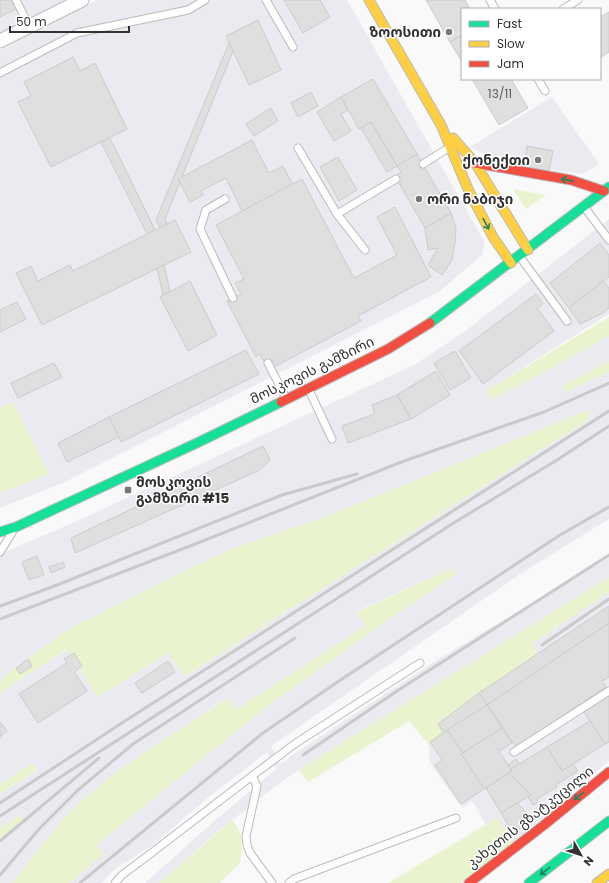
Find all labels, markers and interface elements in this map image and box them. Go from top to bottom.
scale bar [10,8,129,34]
legend [461,8,601,80]
text: 50 m [16,13,47,30]
text: Fast [497,15,522,32]
place label: ზოოსითი [369,22,441,42]
marker: ზოოსითი [444,27,454,37]
text: Slow [497,35,525,52]
text: Jam [497,55,524,72]
house number: 13/11 [488,85,512,102]
place label: ქონექთი [463,150,530,170]
marker: ქონექთი [533,155,543,165]
one-way arrow [561,176,574,184]
place label: ორი ნაბიჯი [427,189,513,209]
marker: ორი ნაბიჯი [414,194,424,204]
one-way arrow [483,218,491,230]
street label: მოსკოვის გამზირი [247,331,377,409]
place label: მოსკოვის გამზირი #15 [136,472,229,508]
marker: მოსკოვის გამზირი #15 [123,485,133,495]
street label: კახეთის გზატკეცილი [462,761,598,873]
one-way arrow [573,792,584,801]
north arrow [561,835,601,875]
text: N [580,853,598,870]
one-way arrow [539,867,550,875]

